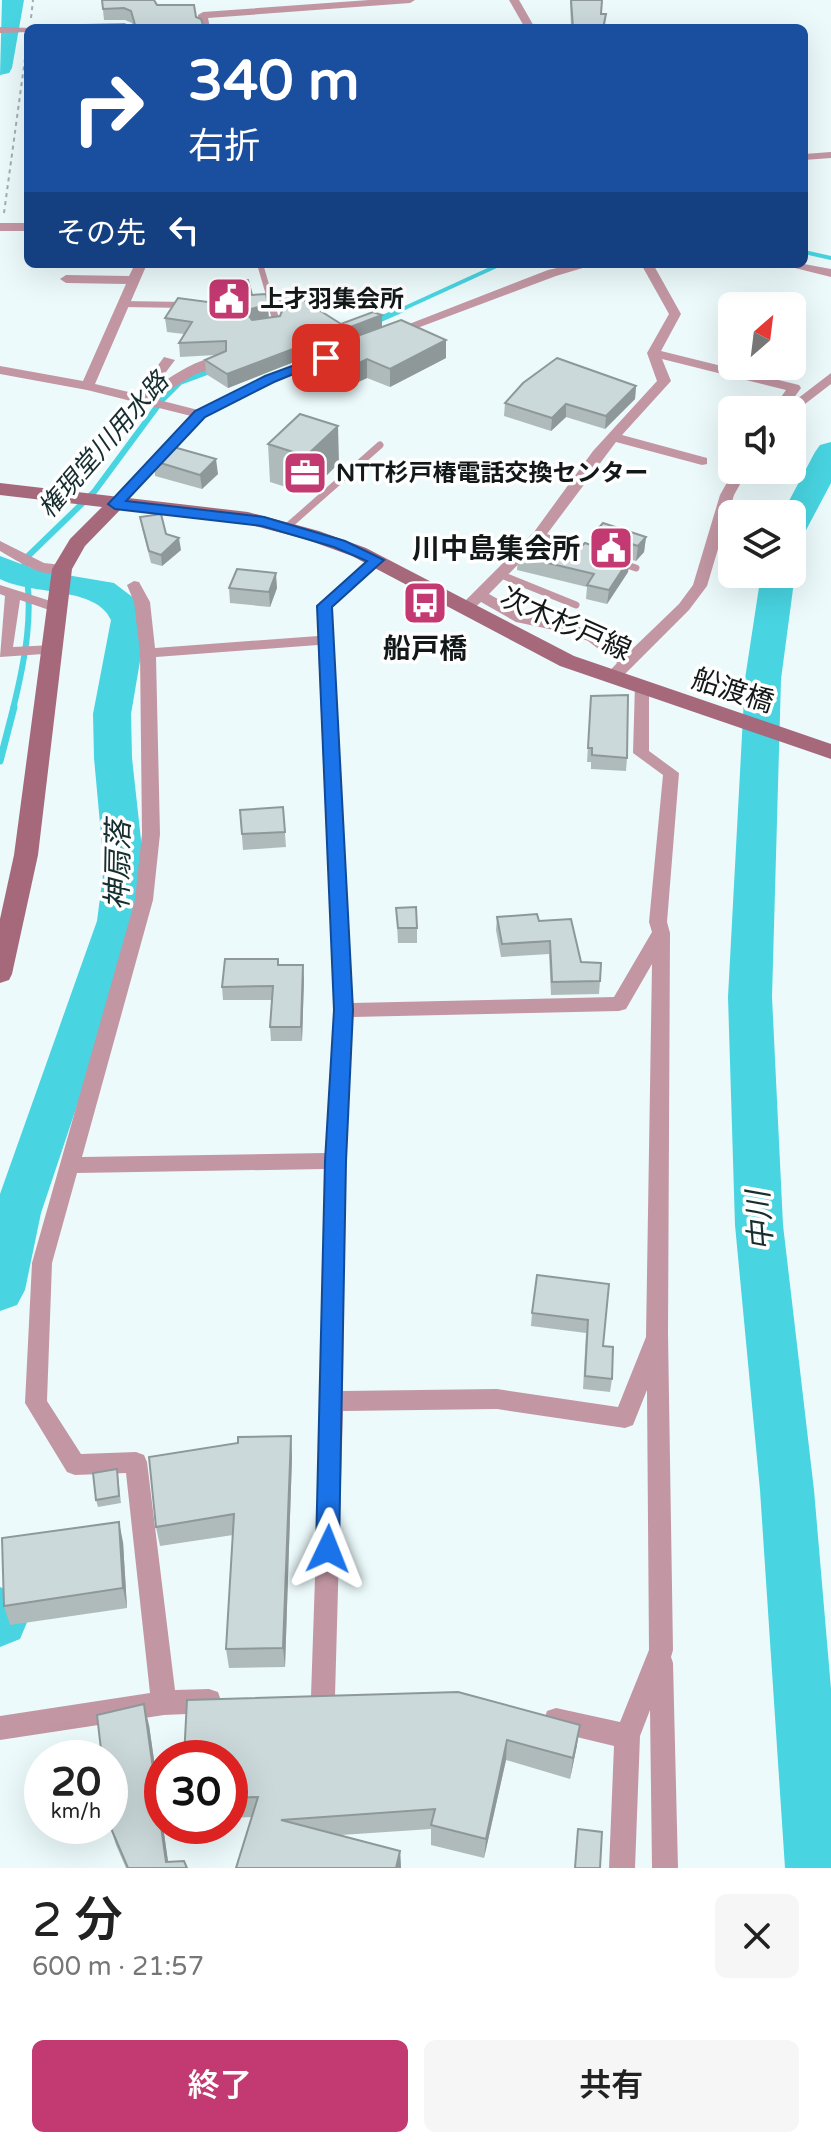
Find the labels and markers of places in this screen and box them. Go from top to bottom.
public building icon: 上才羽集会所 [205,275,253,323]
place label: 上才羽集会所 [260,285,404,314]
pin [292,324,360,392]
office icon: NTT杉戸椿電話交換センター [281,449,329,497]
place label: NTT杉戸椿電話交換センター [336,459,649,488]
public building icon: 川中島集会所 [587,524,635,572]
place label: 川中島集会所 [412,532,580,566]
bus stop icon: 船戸橋 [401,579,449,627]
place label: 船戸橋 [383,632,467,666]

